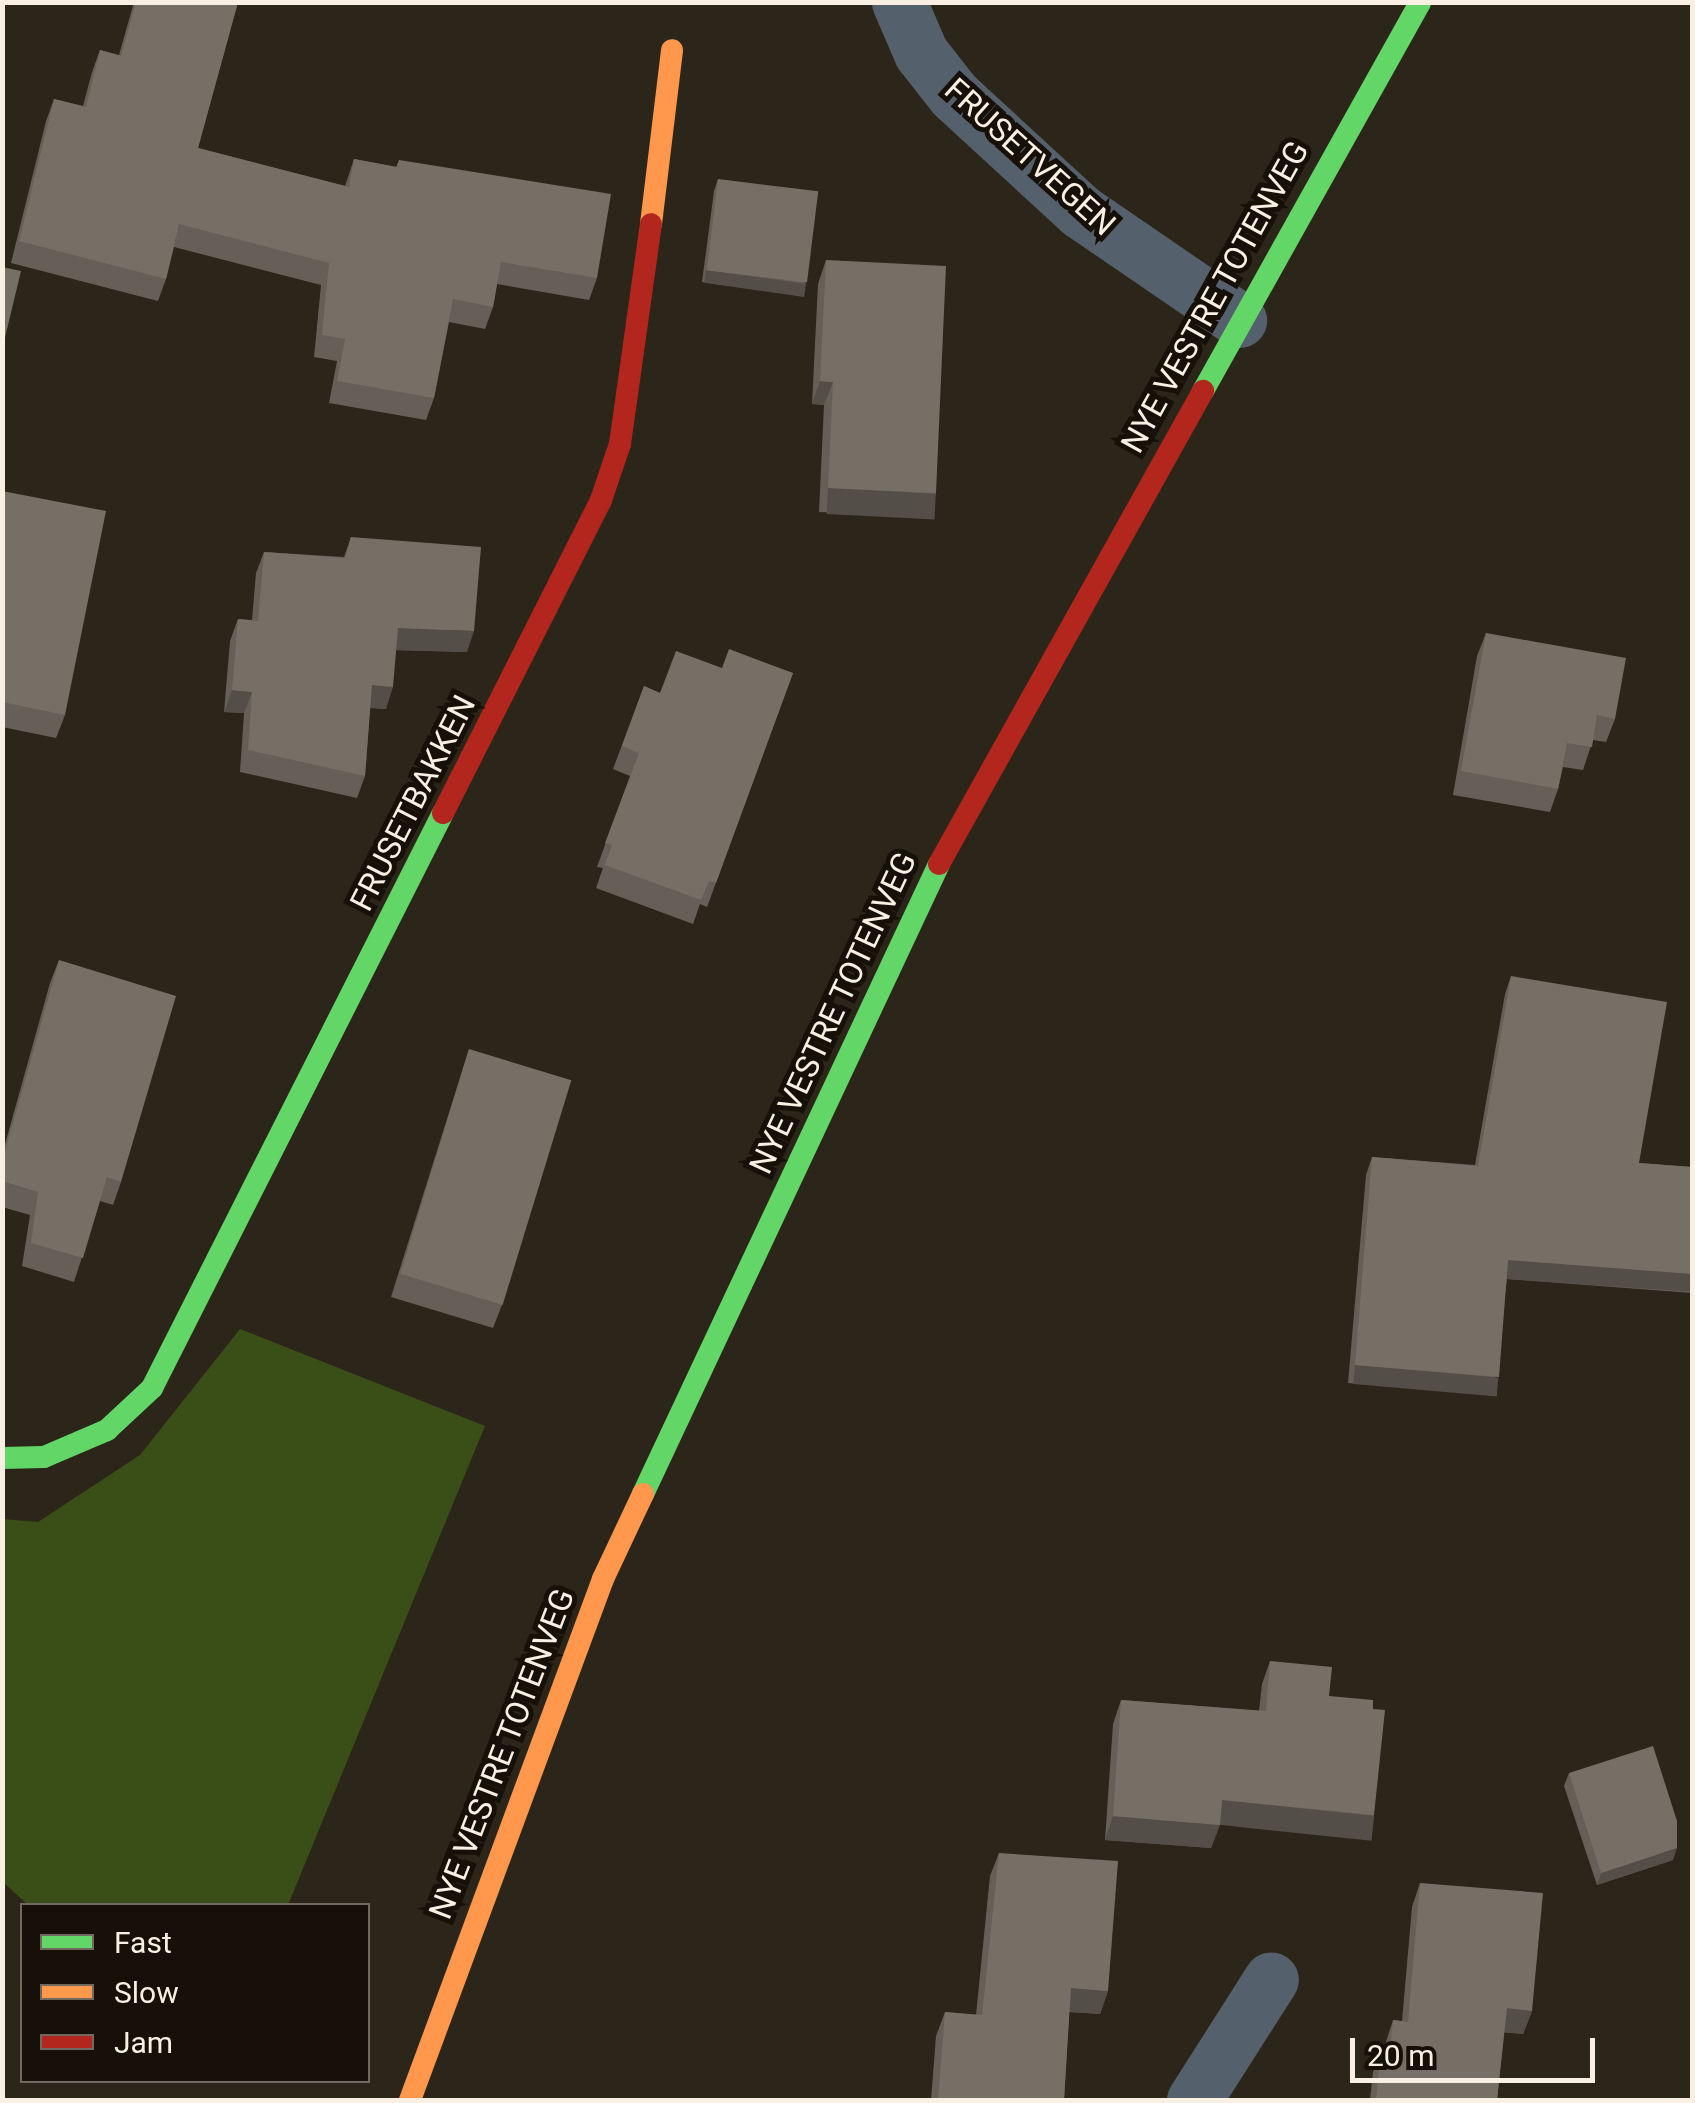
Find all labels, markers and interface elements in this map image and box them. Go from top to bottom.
street label: FRUSETVEGEN [937,70,1123,244]
street label: NYE VESTRE TOTENVEG [1113,134,1317,460]
street label: FRUSETBAKKEN [342,689,484,917]
street label: NYE VESTRE TOTENVEG [741,846,925,1180]
street label: NYE VESTRE TOTENVEG [421,1583,583,1925]
legend [20,1903,370,2083]
text: Fast [114,1925,172,1960]
text: Slow [114,1975,179,2010]
scale bar [1355,2018,1600,2080]
text: Jam [114,2025,173,2060]
text: 20 m [1367,2038,1434,2073]

